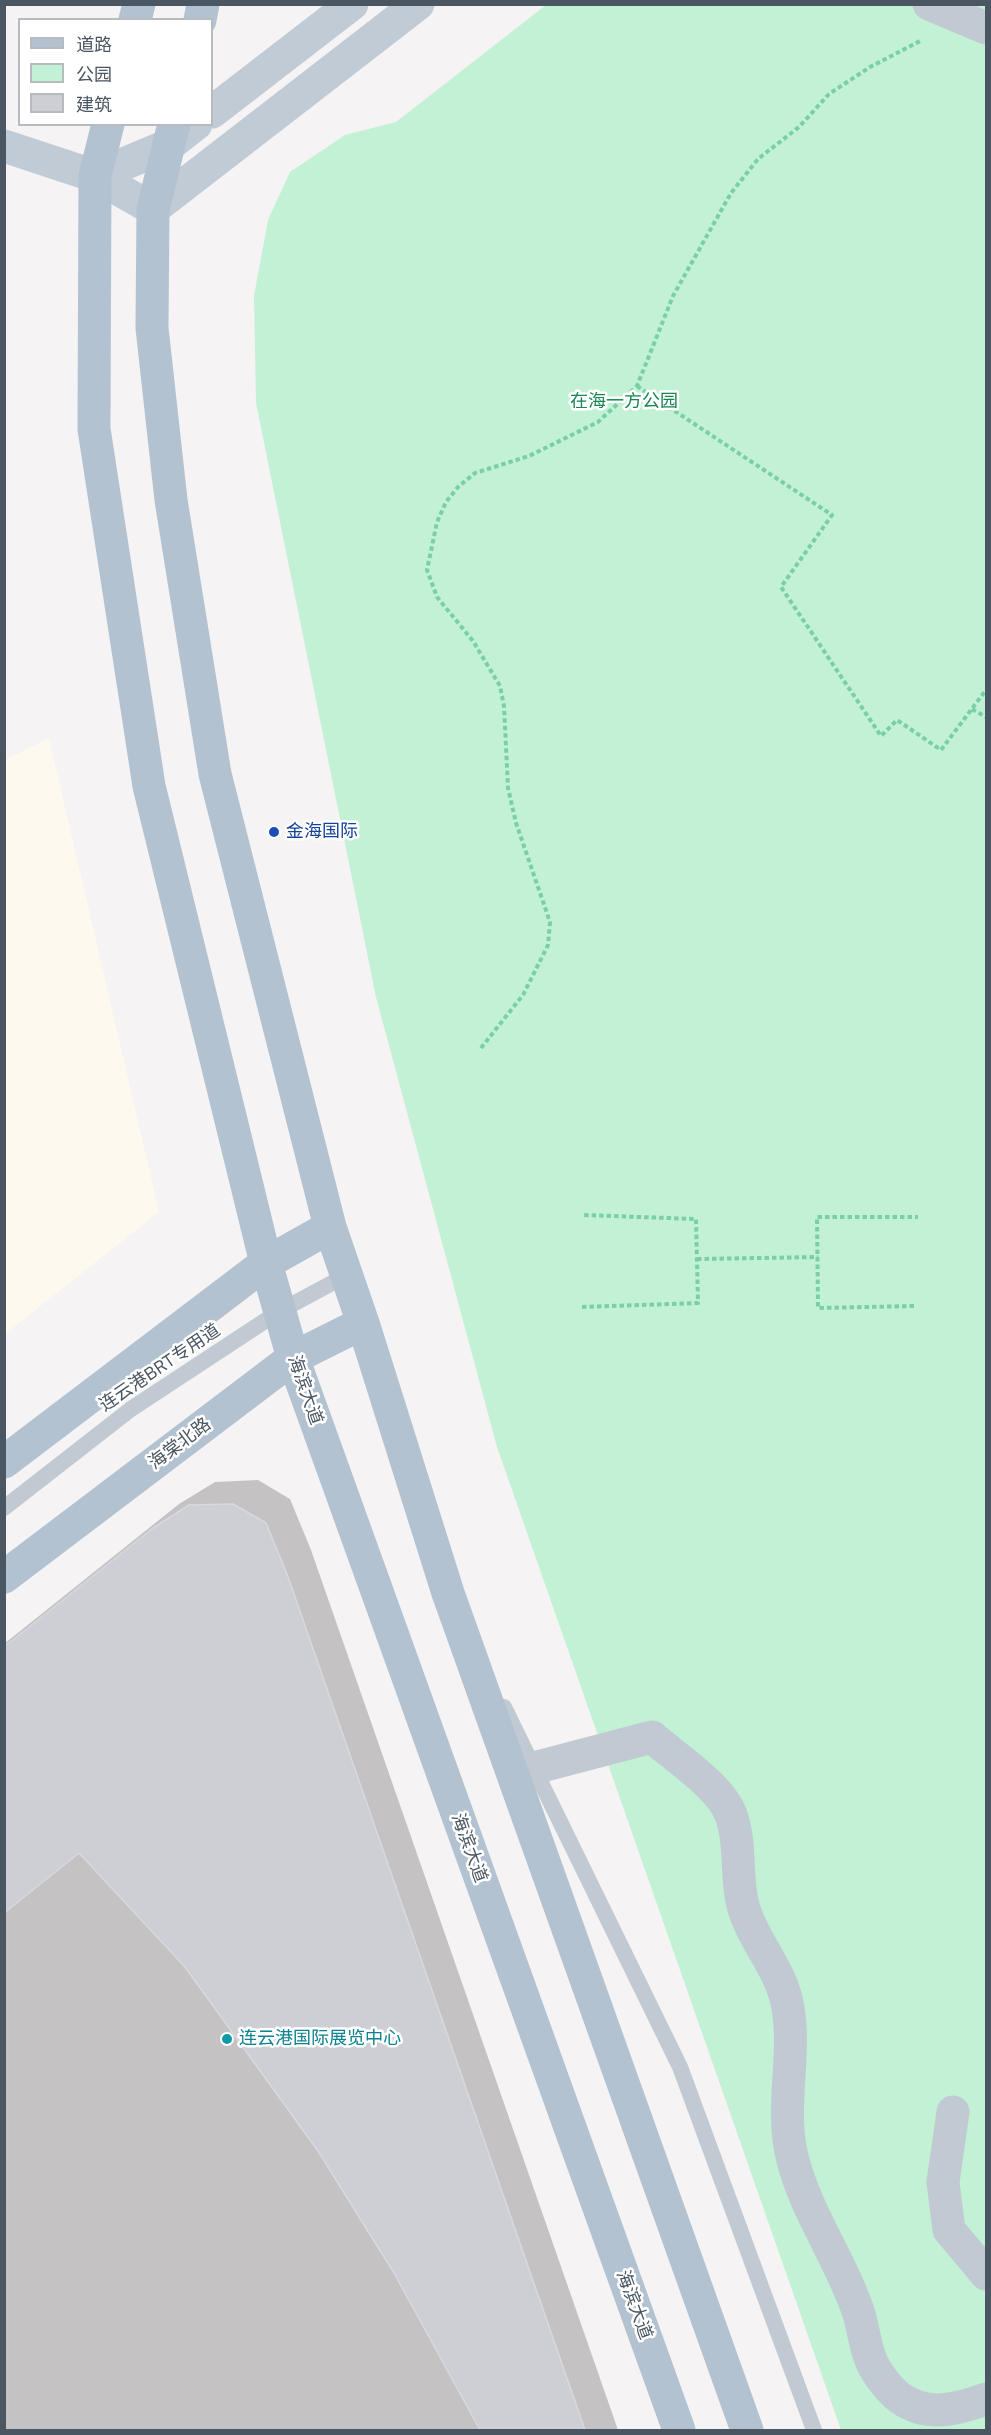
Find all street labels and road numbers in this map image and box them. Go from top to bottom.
street label: 连云港BRT专用道 [95,1320,225,1416]
street label: 海滨大道 [283,1352,327,1428]
street label: 海棠北路 [145,1414,215,1474]
street label: 海滨大道 [447,1810,491,1886]
street label: 海滨大道 [612,2267,656,2343]

